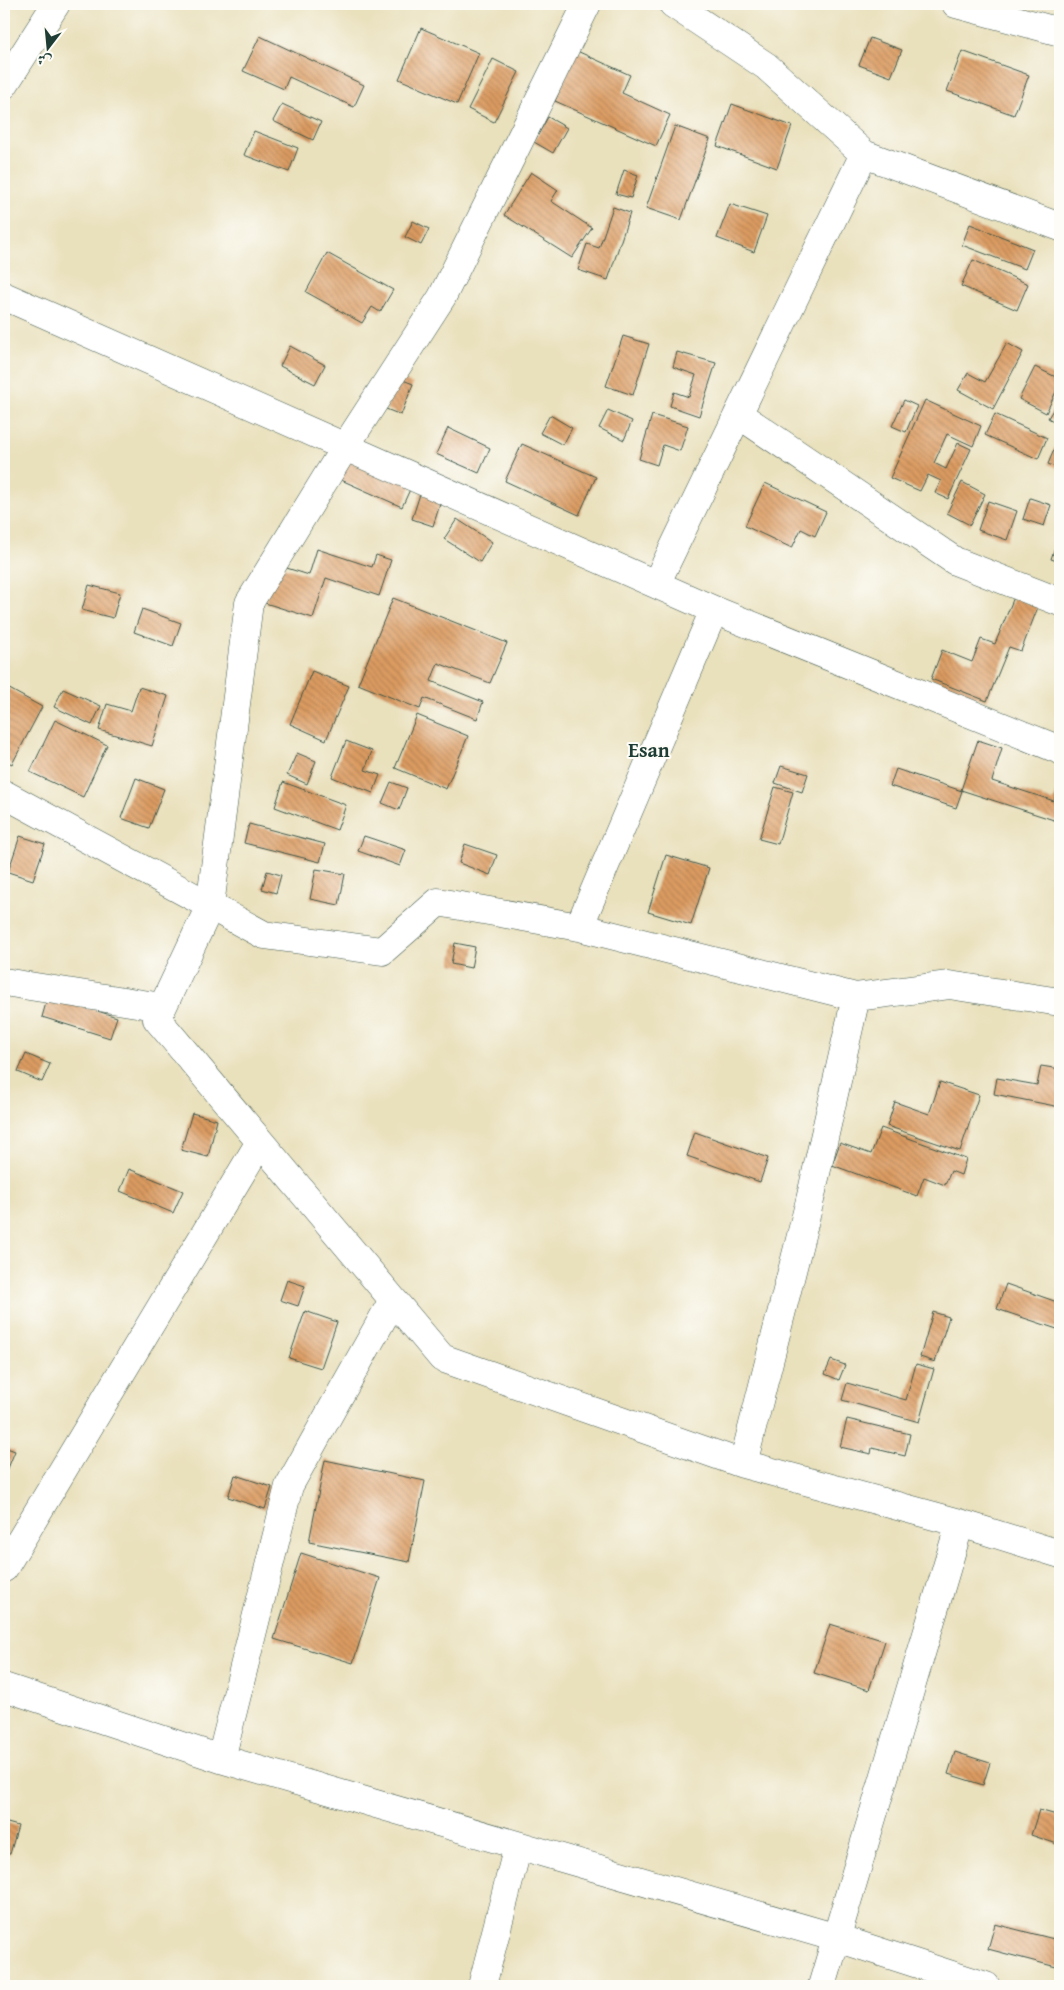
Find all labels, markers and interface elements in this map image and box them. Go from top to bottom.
north arrow [22,22,72,72]
text: ش [35,49,54,72]
district label: Esan [628,735,670,764]

